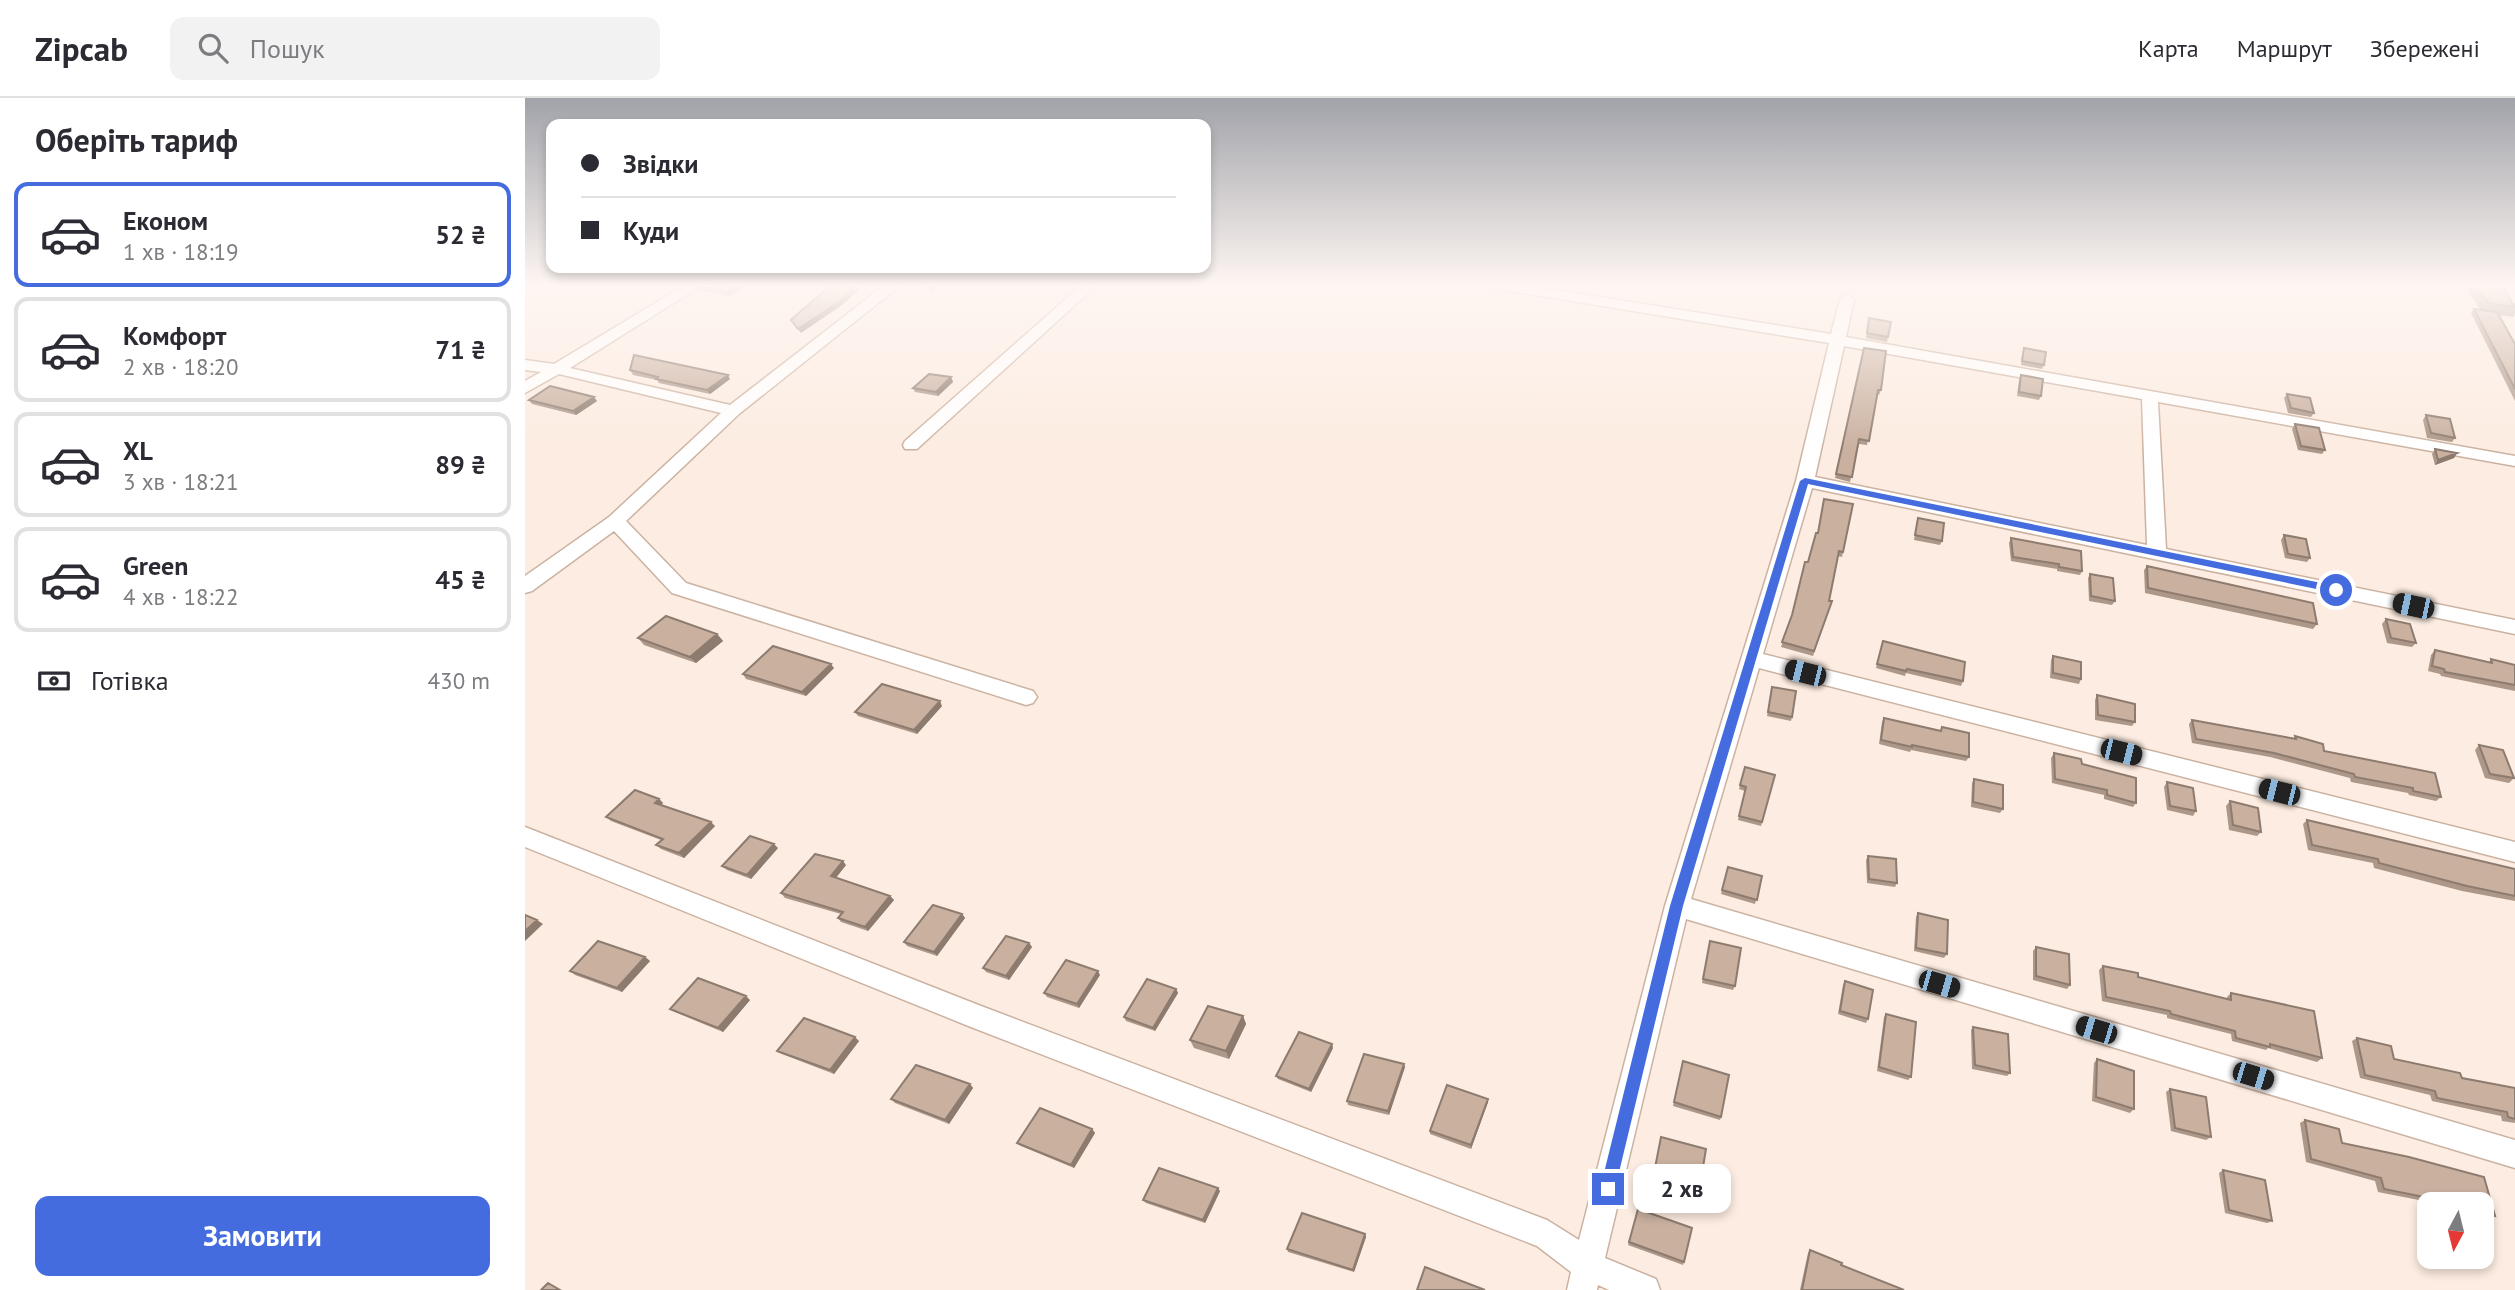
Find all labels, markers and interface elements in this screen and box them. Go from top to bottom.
search box [170,17,660,80]
text: Zipcab [35,27,128,70]
icon: search [194,29,232,67]
text: Пошук [250,32,325,65]
text: Карта [2138,33,2199,64]
text: Маршрут [2237,33,2332,64]
text: Збережені [2370,33,2480,64]
text: Оберіть тариф [35,119,238,161]
text: Звідки [623,147,698,180]
icon: car [39,203,102,266]
text: Економ [123,204,208,237]
text: Куди [623,214,679,247]
text: 52 ₴ [435,218,486,251]
text: 1 хв · 18:19 [123,237,239,266]
icon: car [39,318,102,381]
text: Комфорт [123,319,226,352]
text: 71 ₴ [435,333,486,366]
text: 2 хв · 18:20 [123,352,239,381]
icon: car [39,433,102,496]
text: XL [123,434,153,467]
text: 89 ₴ [435,448,486,481]
text: 3 хв · 18:21 [123,467,239,496]
icon: car [39,548,102,611]
text: Green [123,549,188,582]
text: 45 ₴ [435,563,486,596]
route start [2320,574,2352,606]
text: 4 хв · 18:22 [123,582,239,611]
car [2391,591,2436,621]
car [1783,658,1828,688]
icon: cash [35,662,73,700]
text: Готівка [91,664,169,697]
text: 430 m [428,666,490,695]
car [2099,737,2144,767]
car [2257,777,2302,807]
car [1916,968,1963,1000]
car [2073,1014,2120,1046]
car [2230,1060,2277,1092]
callout: 2 хв [1633,1164,1731,1214]
route end [1592,1173,1624,1205]
text: 2 хв [1661,1174,1703,1203]
north arrow [2417,1192,2494,1269]
map controls [2417,1192,2494,1269]
button: Замовити [35,1196,490,1276]

